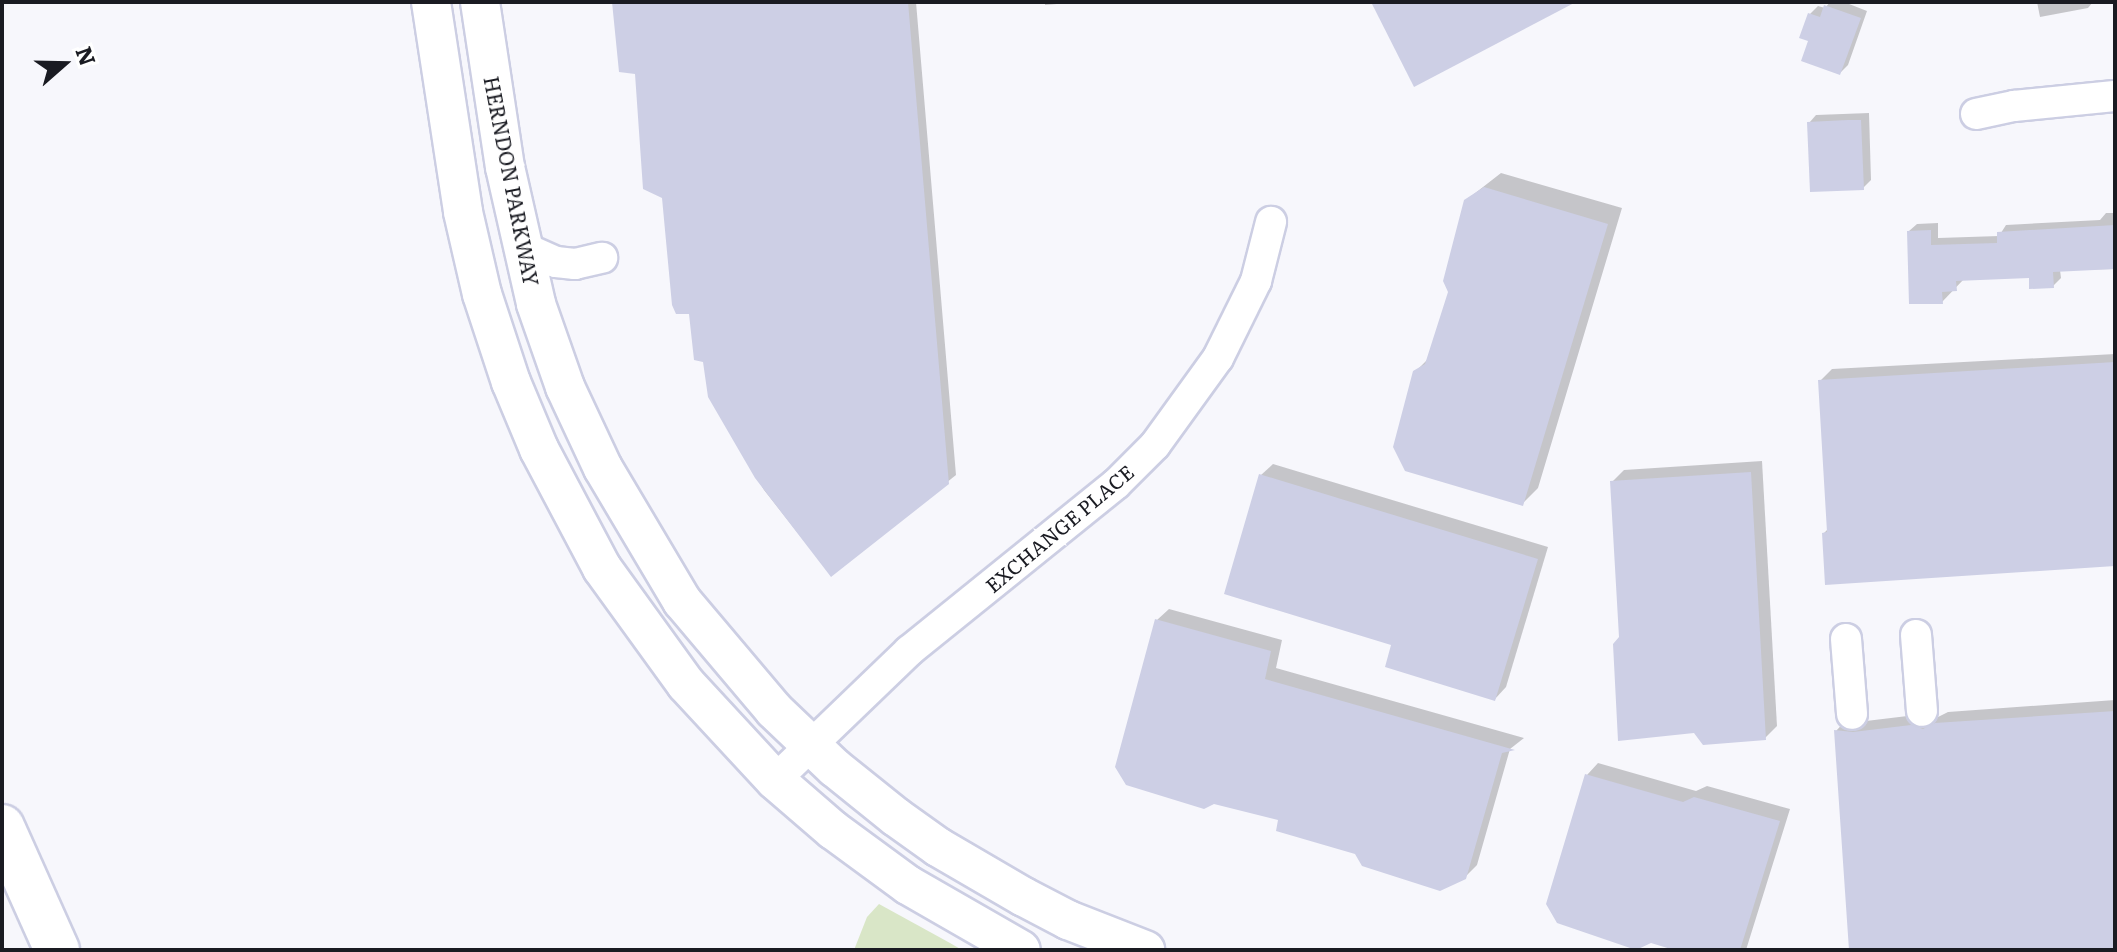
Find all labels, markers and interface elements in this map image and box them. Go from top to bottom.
north arrow [24,24,104,104]
text: N [68,41,106,70]
street label: HERNDON PARKWAY [480,74,544,288]
street label: EXCHANGE PLACE [980,459,1138,597]

